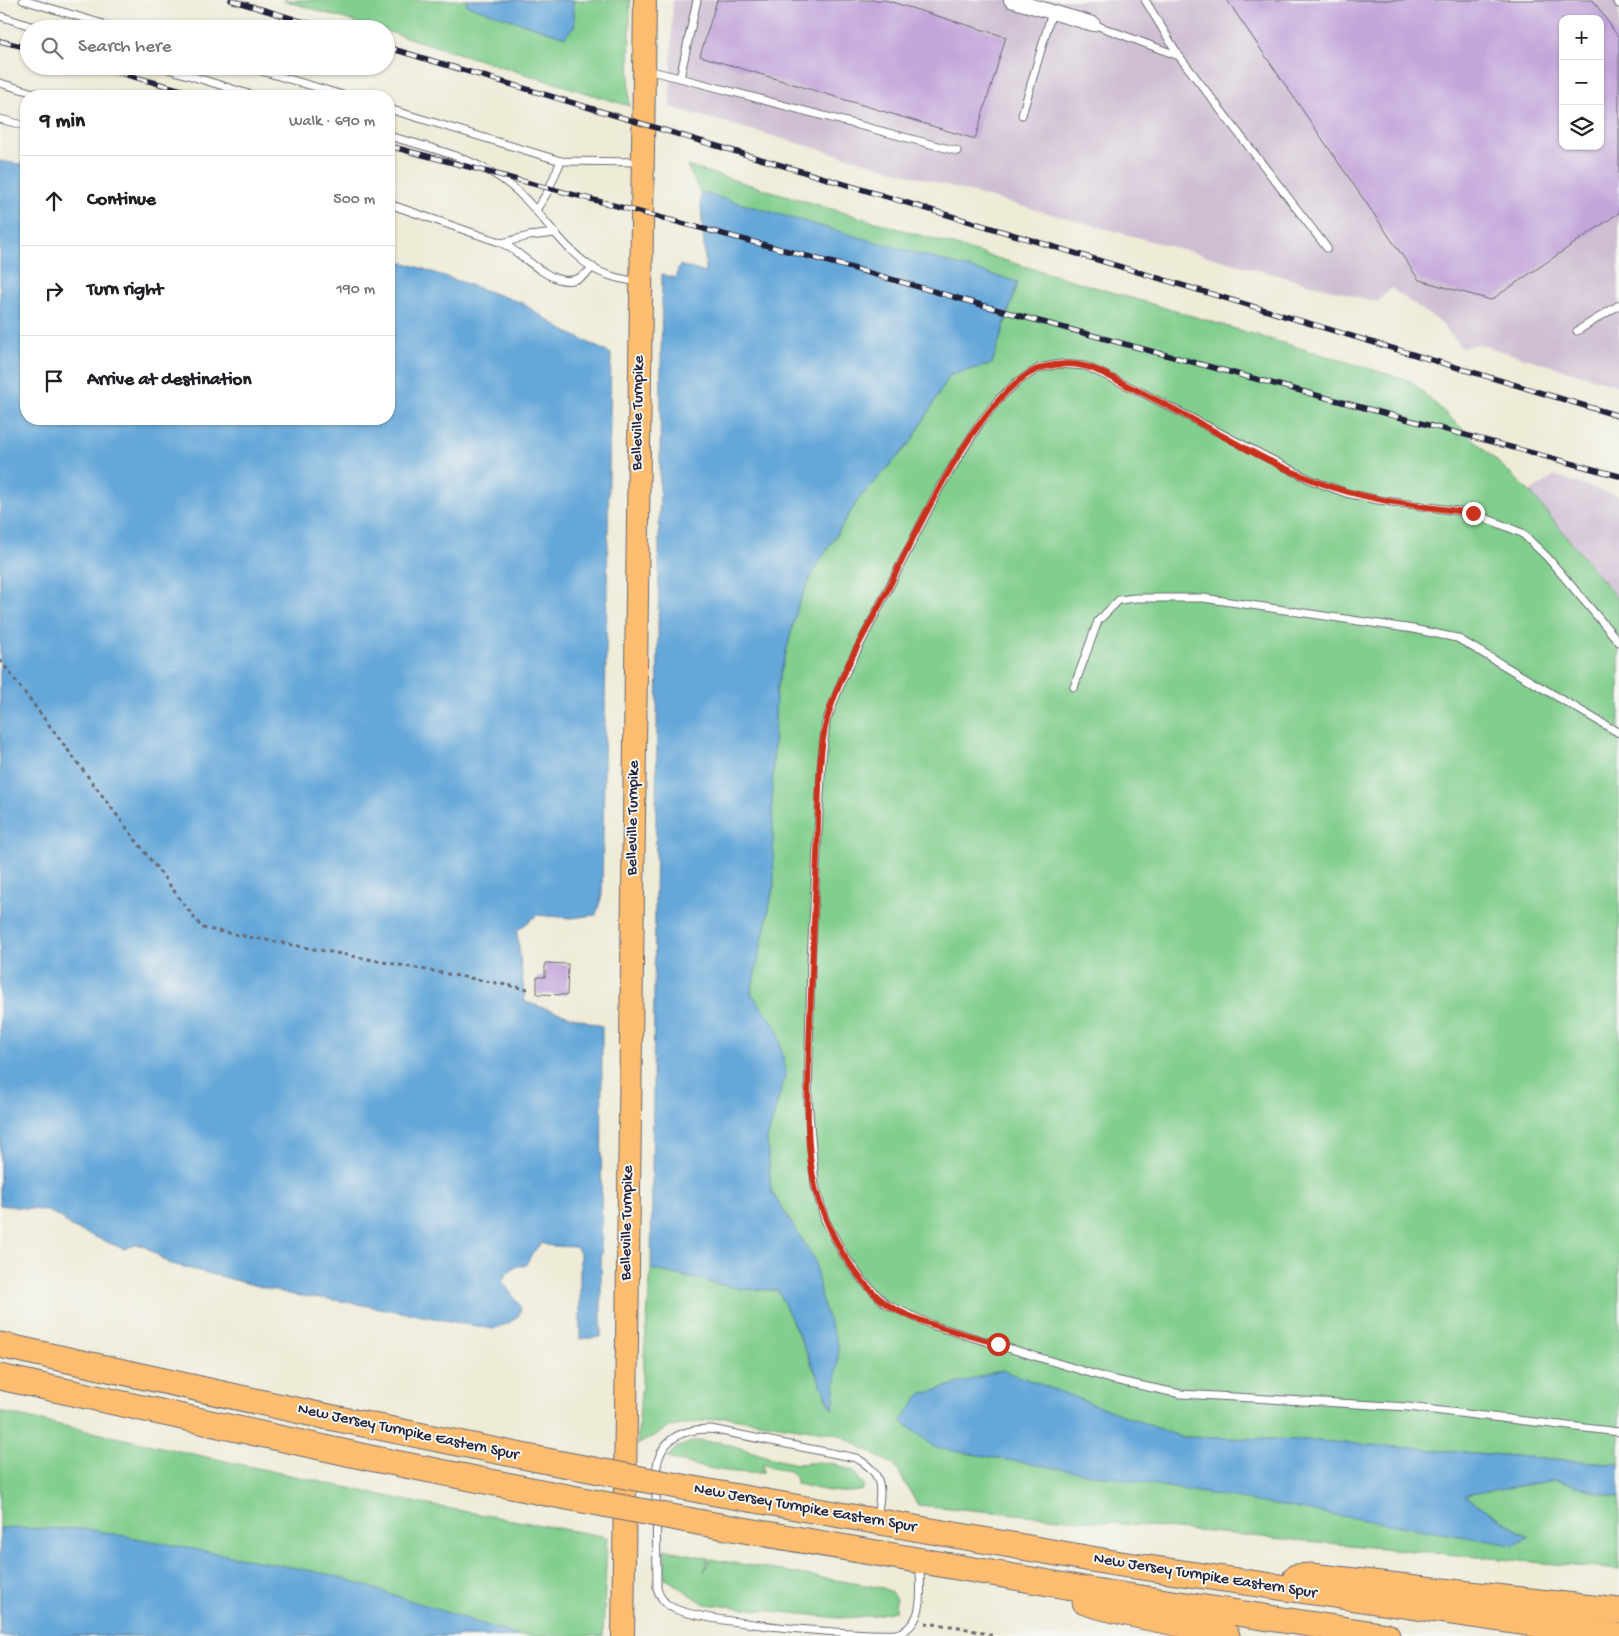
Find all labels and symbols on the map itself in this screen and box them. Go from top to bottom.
street label: Belleville Turnpike [628,355,650,472]
route end [1462,502,1485,525]
street label: Belleville Turnpike [623,760,645,877]
street label: Belleville Turnpike [617,1165,639,1282]
route start [987,1333,1010,1356]
street label: New Jersey Turnpike Eastern Spur [296,1400,522,1466]
street label: New Jersey Turnpike Eastern Spur [692,1480,919,1538]
street label: New Jersey Turnpike Eastern Spur [1092,1550,1319,1604]

